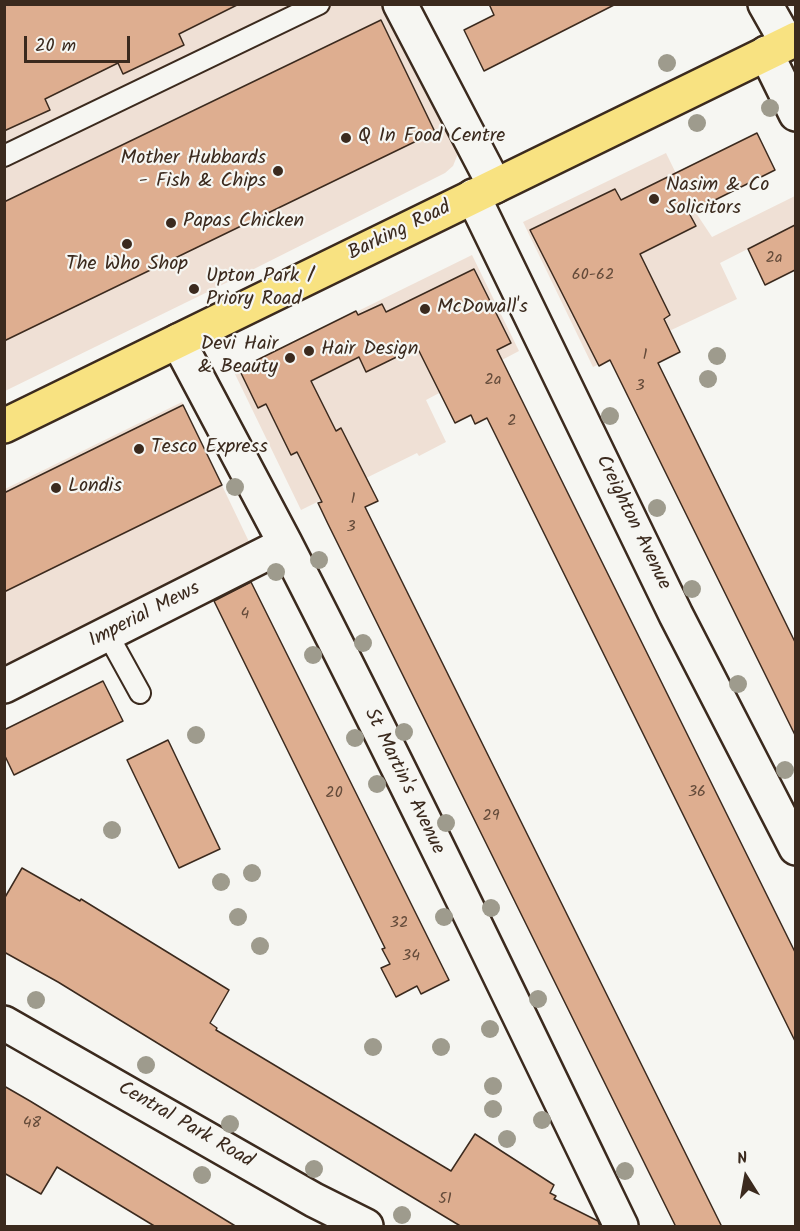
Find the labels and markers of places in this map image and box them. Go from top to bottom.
place label: Q In Food Centre [358,126,505,150]
marker: Q In Food Centre [339,131,353,145]
place label: Mother Hubbards - Fish & Chips [121,148,266,195]
marker: Mother Hubbards - Fish & Chips [271,164,285,178]
place label: Nasim & Co Solicitors [666,175,769,222]
marker: Nasim & Co Solicitors [647,192,661,206]
place label: Papas Chicken [183,211,304,235]
marker: Papas Chicken [164,216,178,230]
marker: The Who Shop [120,237,134,251]
place label: The Who Shop [66,254,188,278]
place label: Upton Park / Priory Road [206,266,314,313]
marker: Upton Park / Priory Road [187,282,201,296]
place label: McDowall's [437,297,528,321]
marker: McDowall's [418,302,432,316]
place label: Devi Hair & Beauty [198,334,278,381]
place label: Hair Design [321,339,419,363]
marker: Hair Design [302,344,316,358]
marker: Devi Hair & Beauty [283,351,297,365]
place label: Tesco Express [151,437,268,461]
marker: Tesco Express [132,442,146,456]
place label: Londis [68,476,122,500]
marker: Londis [49,481,63,495]

